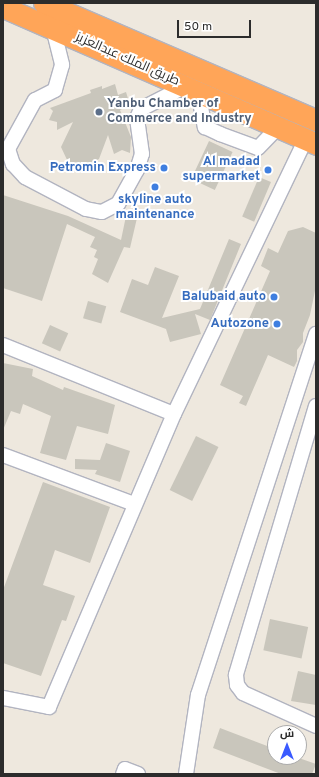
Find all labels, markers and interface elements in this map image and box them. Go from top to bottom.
scale bar [179,12,253,38]
text: 50 m [184,19,212,35]
street label: طريق الملك عبدالعزيز [72,30,182,90]
place label: Yanbu Chamber of Commerce and Industry [107,97,252,128]
marker: Yanbu Chamber of Commerce and Industry [94,107,104,117]
place label: Al madad supermarket [183,155,260,186]
place label: Petromin Express [50,160,156,176]
marker: Petromin Express [159,163,169,173]
marker: Al madad supermarket [263,165,273,175]
marker: skyline auto maintenance [150,182,160,192]
place label: skyline auto maintenance [115,193,195,224]
place label: Balubaid auto [182,289,266,305]
marker: Balubaid auto [269,292,279,302]
place label: Autozone [210,316,269,332]
marker: Autozone [272,319,282,329]
north arrow [267,725,307,765]
text: ش [280,727,294,741]

